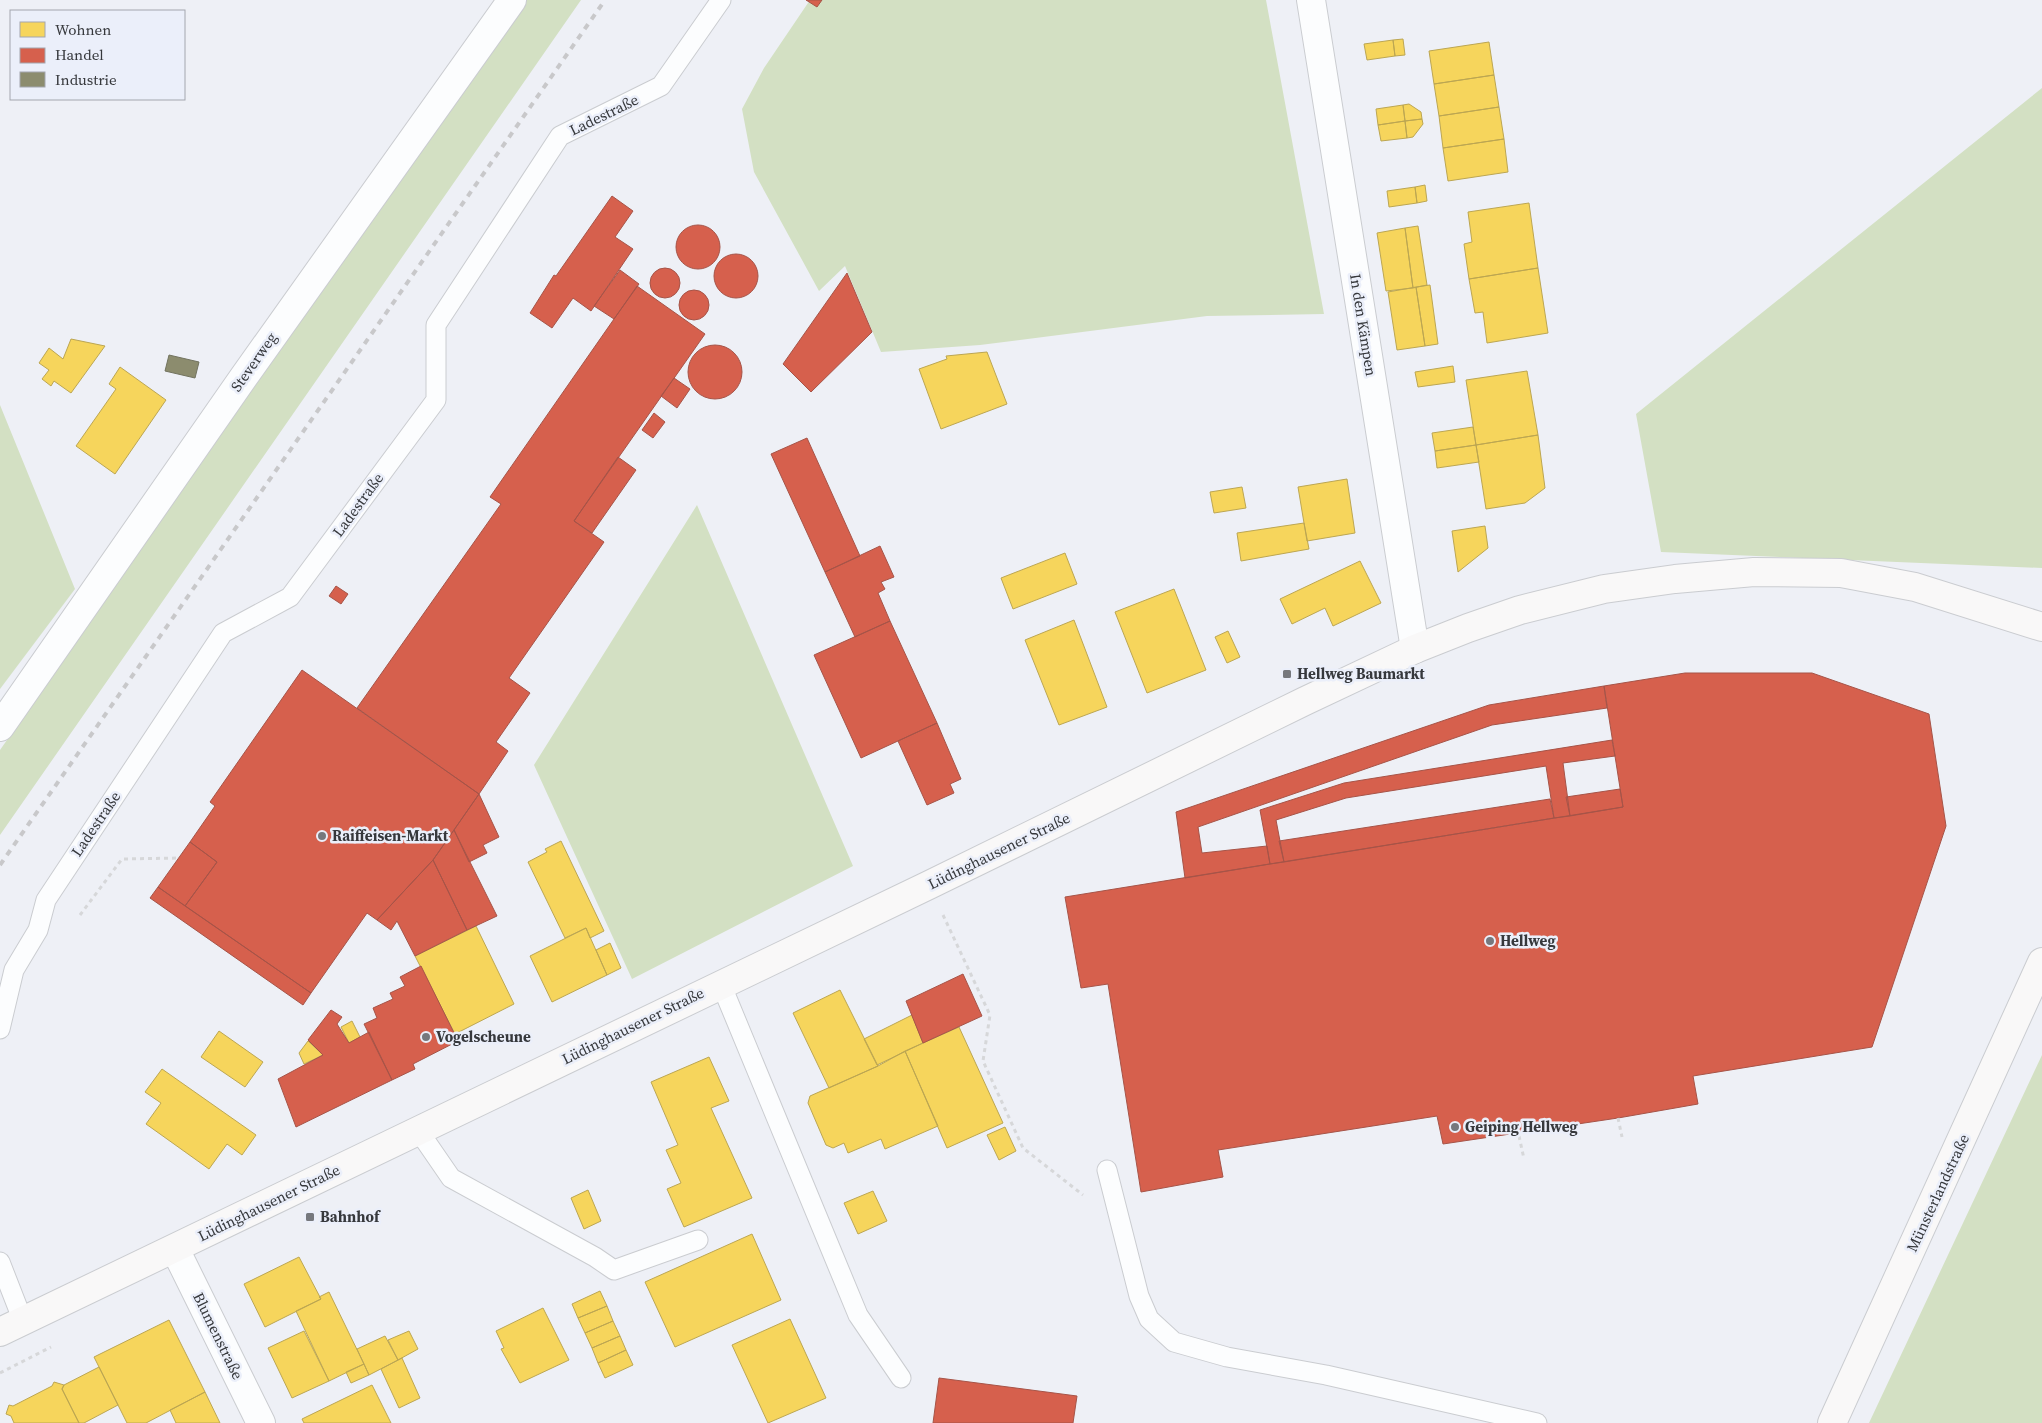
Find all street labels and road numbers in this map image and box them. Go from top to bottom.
street label: Ladestraße [566,89,642,140]
street label: In den Kämpen [1345,272,1382,377]
street label: Steverweg [226,328,282,396]
street label: Ladestraße [327,468,388,541]
street label: Ladestraße [66,787,125,860]
street label: Lüdinghausener Straße [924,807,1074,894]
street label: Lüdinghausener Straße [558,982,708,1069]
street label: Münsterlandstraße [1901,1130,1974,1255]
street label: Lüdinghausener Straße [194,1159,344,1246]
street label: Blumenstraße [188,1289,249,1383]

